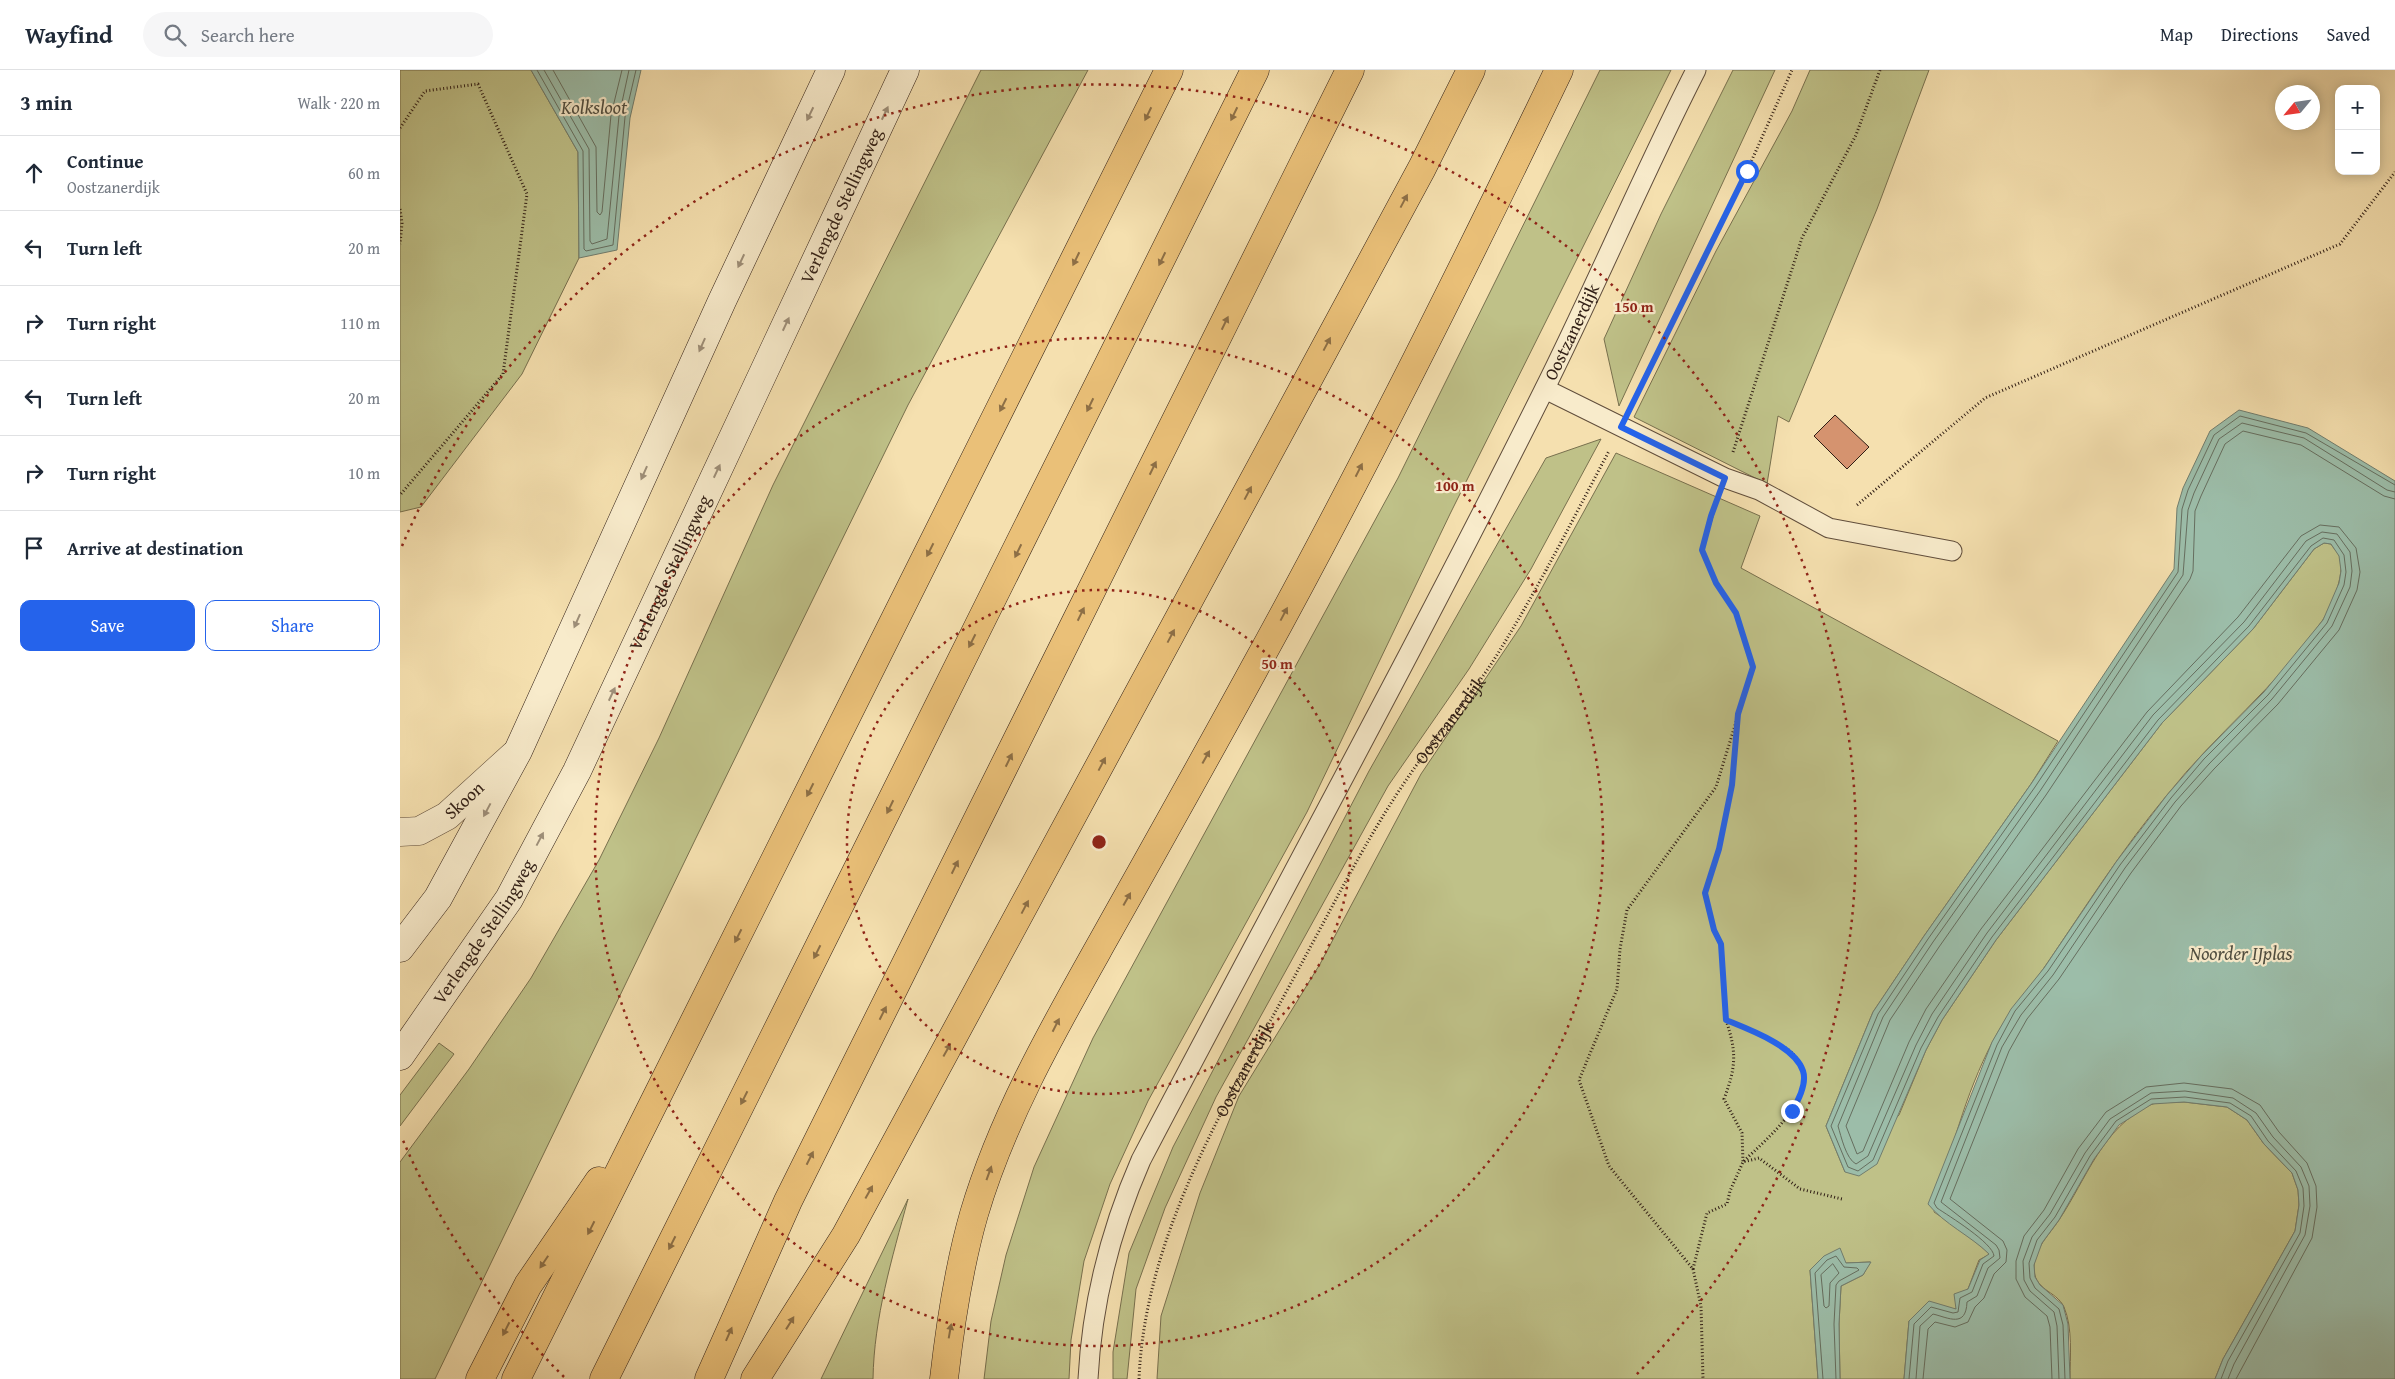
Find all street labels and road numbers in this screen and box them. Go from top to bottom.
street label: Verlengde Stellingweg [793,123,889,288]
street label: Oostzanerdijk [1537,278,1606,385]
street label: Verlengde Stellingweg [621,490,717,655]
street label: Oostzanerdijk [1407,669,1493,770]
street label: Skoon [438,775,490,825]
street label: Verlengde Stellingweg [426,854,541,1010]
street label: Oostzanerdijk [1207,1016,1281,1121]

